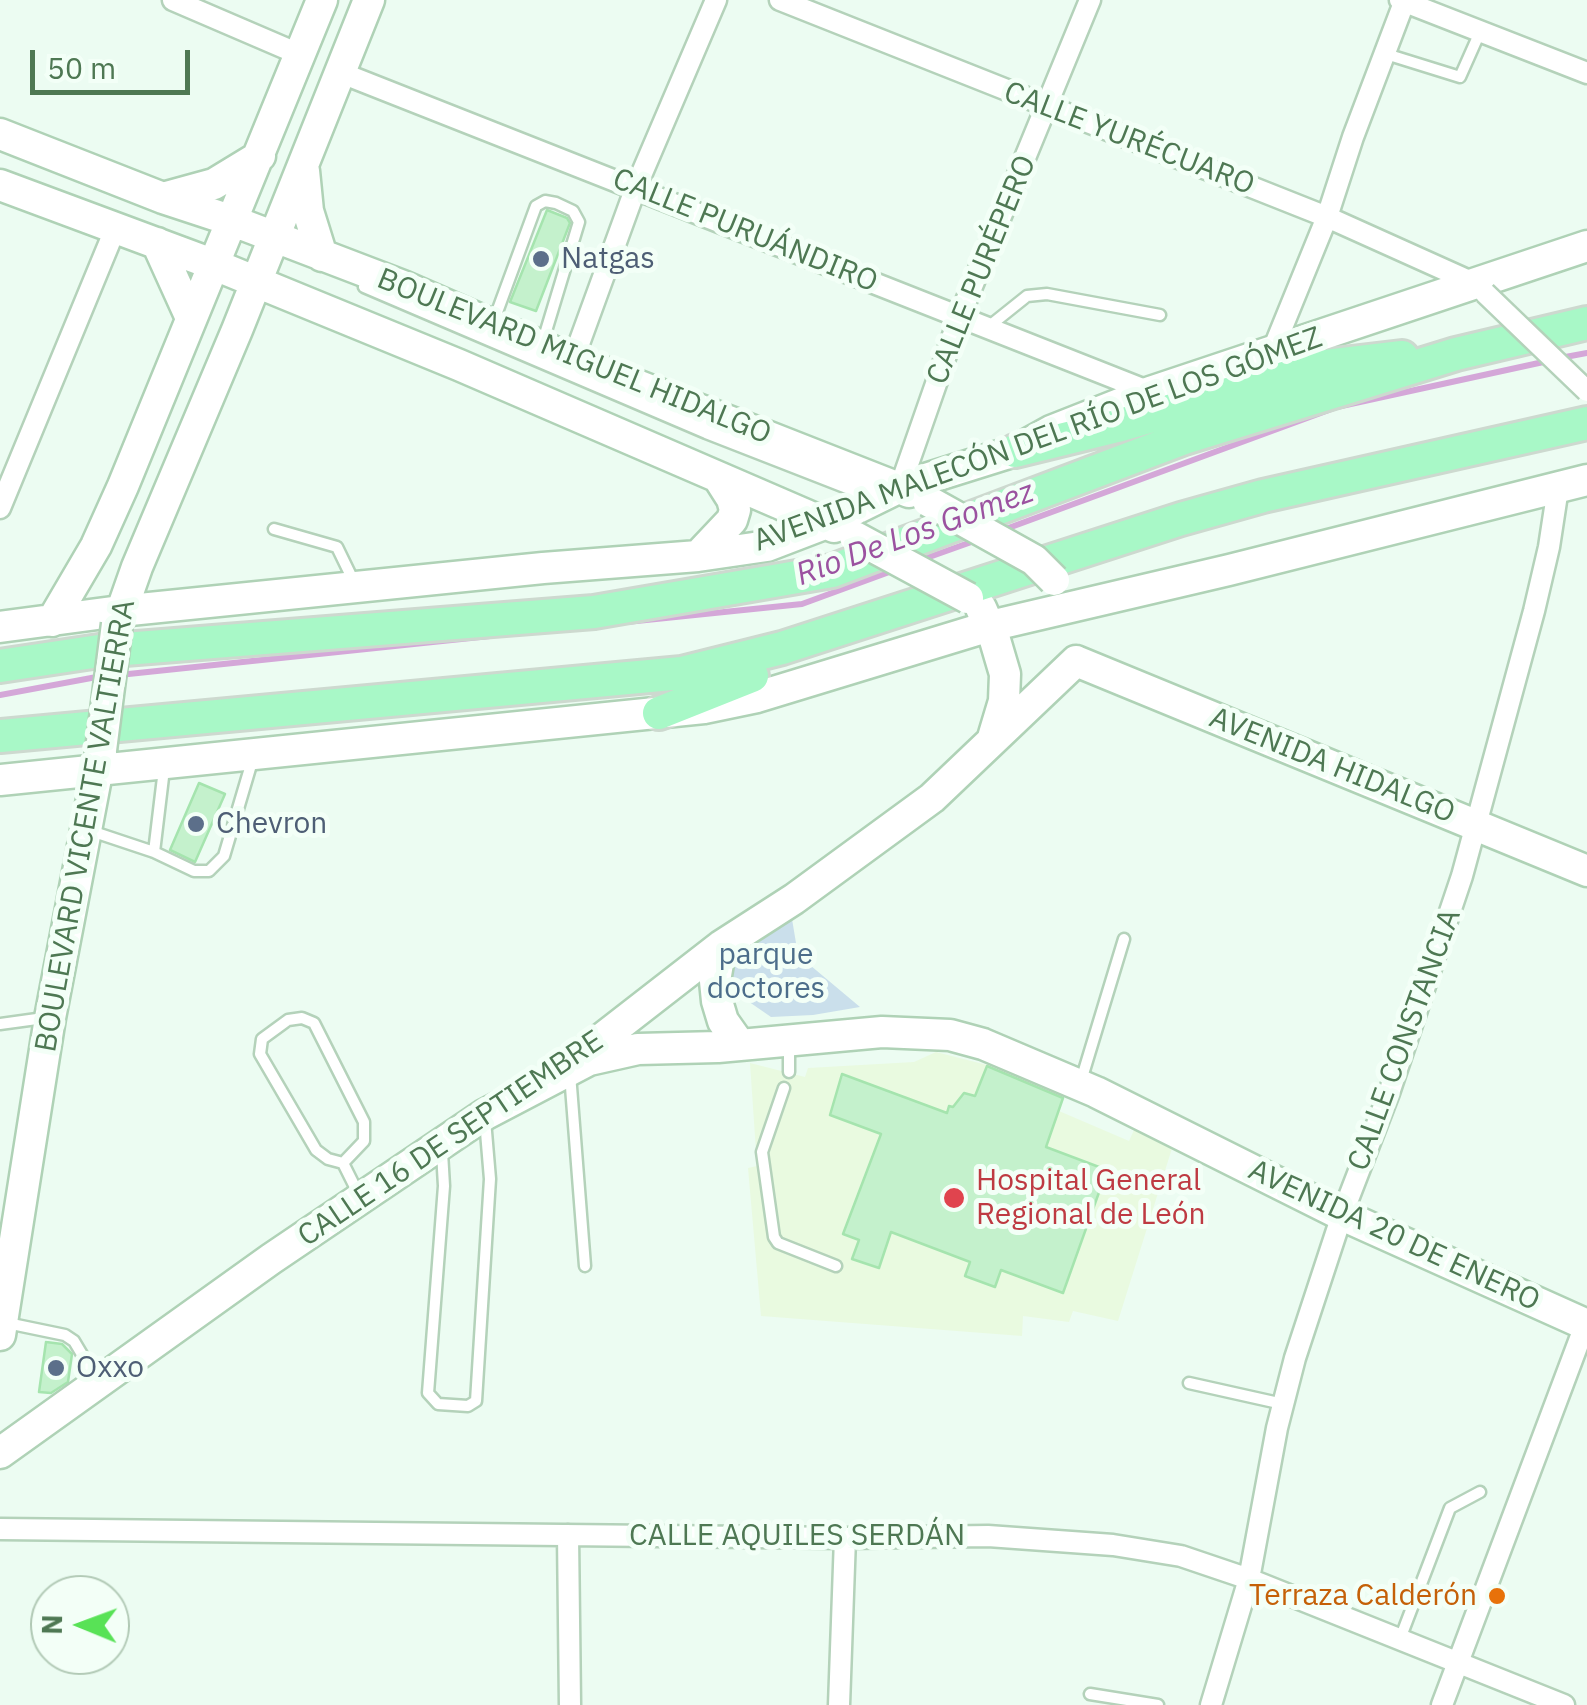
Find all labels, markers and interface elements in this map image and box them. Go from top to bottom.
scale bar [35,30,195,92]
text: 50 m [47,48,116,87]
street label: CALLE YURÉCUARO [999,75,1259,203]
street label: CALLE PURÉPERO [920,150,1044,390]
street label: CALLE PURUÁNDIRO [607,161,883,301]
place label: Natgas [561,241,655,277]
marker: Natgas [530,248,552,270]
street label: BOULEVARD MIGUEL HIDALGO [372,261,776,453]
street label: AVENIDA MALECÓN DEL RÍO DE LOS GÓMEZ [749,320,1327,560]
water label: Rio De Los Gomez [791,473,1039,595]
street label: BOULEVARD VICENTE VALTIERRA [28,597,144,1055]
street label: AVENIDA HIDALGO [1204,700,1460,832]
place label: Chevron [216,806,327,842]
marker: Chevron [185,813,207,835]
street label: CALLE CONSTANCIA [1341,904,1469,1176]
park label: parque doctores [707,937,825,1008]
street label: CALLE 16 DE SEPTIEMBRE [292,1023,610,1255]
street label: AVENIDA 20 DE ENERO [1243,1153,1545,1319]
place label: Hospital General Regional de León [976,1163,1206,1234]
marker: Hospital General Regional de León [941,1185,967,1211]
place label: Oxxo [76,1350,144,1386]
marker: Oxxo [45,1357,67,1379]
street label: CALLE AQUILES SERDÁN [629,1518,965,1554]
north arrow [30,1575,130,1675]
place label: Terraza Calderón [1249,1578,1477,1614]
marker: Terraza Calderón [1486,1585,1508,1607]
text: N [33,1614,70,1635]

